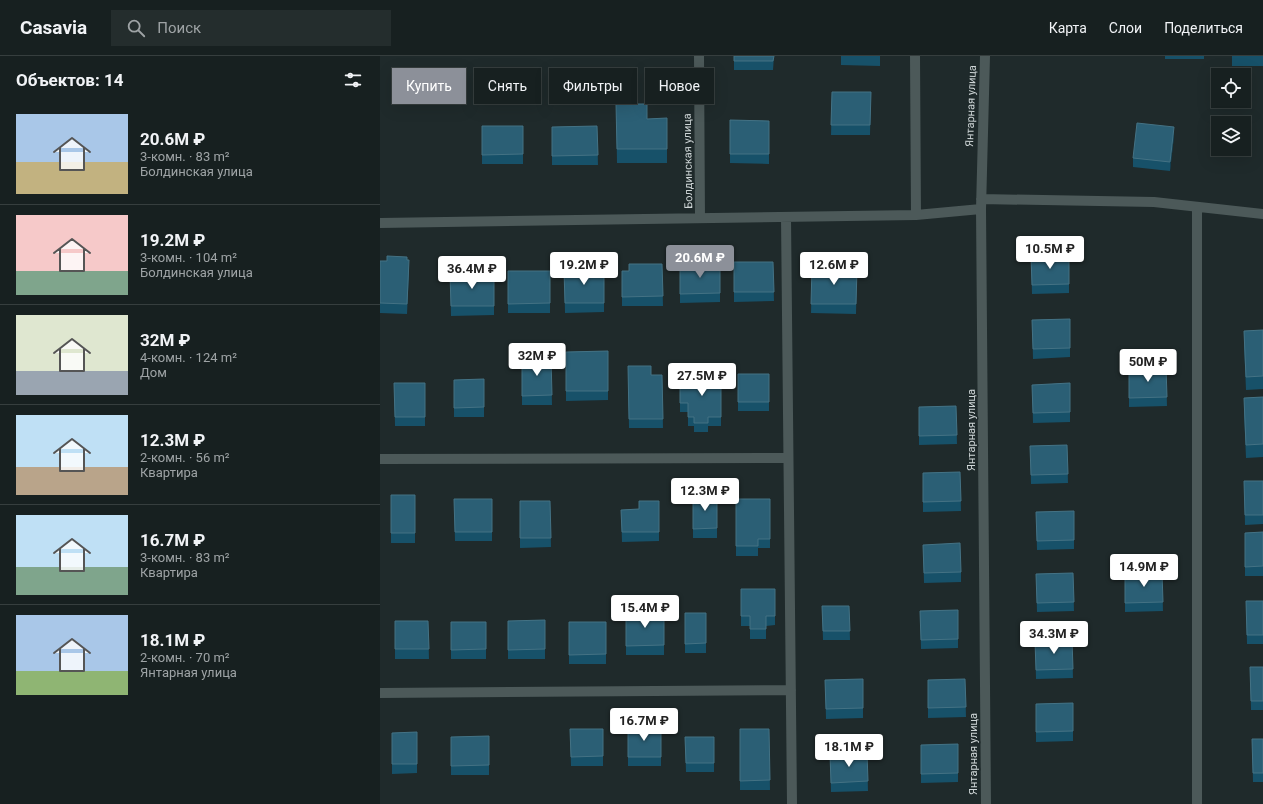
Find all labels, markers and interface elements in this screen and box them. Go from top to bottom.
search box [111,10,391,46]
text: Casavia [20,16,87,39]
icon: search [125,17,147,39]
text: Поиск [157,19,201,37]
text: Карта [1049,20,1087,36]
text: Слои [1109,20,1142,36]
text: Поделиться [1164,20,1243,36]
street label: Янтарная улица [963,65,979,147]
chip: Купить [392,68,466,104]
chip: Снять [474,68,541,104]
chip: Фильтры [549,68,637,104]
chip: Новое [645,68,714,104]
map controls [1211,68,1251,156]
button: locate [1211,68,1251,108]
icon: filters [342,69,364,91]
text: Объектов: 14 [16,70,123,90]
street label: Болдинская улица [681,113,695,209]
button: layers [1211,116,1251,156]
text: 20.6M ₽ [140,129,205,149]
icon: home [48,130,96,178]
text: 3-комн. · 83 m² [140,149,230,164]
text: Болдинская улица [140,164,253,179]
text: 19.2M ₽ [140,230,205,250]
icon: home [48,231,96,279]
pin: 10.5M ₽ [1013,236,1087,270]
text: 10.5M ₽ [1025,241,1075,256]
pin: 20.6M ₽ [663,245,737,279]
text: 3-комн. · 104 m² [140,250,237,265]
text: 20.6M ₽ [675,250,725,265]
pin: 19.2M ₽ [547,252,621,286]
pin: 12.6M ₽ [797,252,871,286]
pin: 36.4M ₽ [435,256,509,290]
text: 19.2M ₽ [559,257,609,272]
text: 12.6M ₽ [809,257,859,272]
text: 36.4M ₽ [447,261,497,276]
text: Болдинская улица [140,265,253,280]
text: 32M ₽ [140,330,191,350]
icon: home [48,331,96,379]
pin: 32M ₽ [509,343,565,377]
text: 32M ₽ [518,348,556,363]
pin: 50M ₽ [1120,349,1176,383]
text: 4-комн. · 124 m² [140,350,237,365]
text: 50M ₽ [1129,354,1167,369]
pin: 27.5M ₽ [665,363,739,397]
text: Дом [140,365,167,380]
text: 27.5M ₽ [677,368,727,383]
street label: Янтарная улица [965,389,978,471]
text: 12.3M ₽ [140,430,205,450]
icon: home [48,431,96,479]
text: 2-комн. · 56 m² [140,450,230,465]
text: Квартира [140,465,198,480]
pin: 12.3M ₽ [668,478,742,512]
text: 12.3M ₽ [680,483,730,498]
text: 16.7M ₽ [140,530,205,550]
icon: home [48,531,96,579]
text: 3-комн. · 83 m² [140,550,230,565]
pin: 14.9M ₽ [1107,554,1181,588]
text: 14.9M ₽ [1119,559,1169,574]
text: Квартира [140,565,198,580]
pin: 15.4M ₽ [608,595,682,629]
text: 15.4M ₽ [620,600,670,615]
pin: 34.3M ₽ [1017,621,1091,655]
text: 34.3M ₽ [1029,626,1079,641]
text: 18.1M ₽ [140,630,205,650]
icon: home [48,631,96,679]
text: 2-комн. · 70 m² [140,650,230,665]
text: Янтарная улица [140,665,237,680]
pin: 16.7M ₽ [607,708,681,742]
text: 16.7M ₽ [619,713,669,728]
street label: Янтарная улица [967,713,980,795]
pin: 18.1M ₽ [812,734,886,768]
text: 18.1M ₽ [824,739,874,754]

